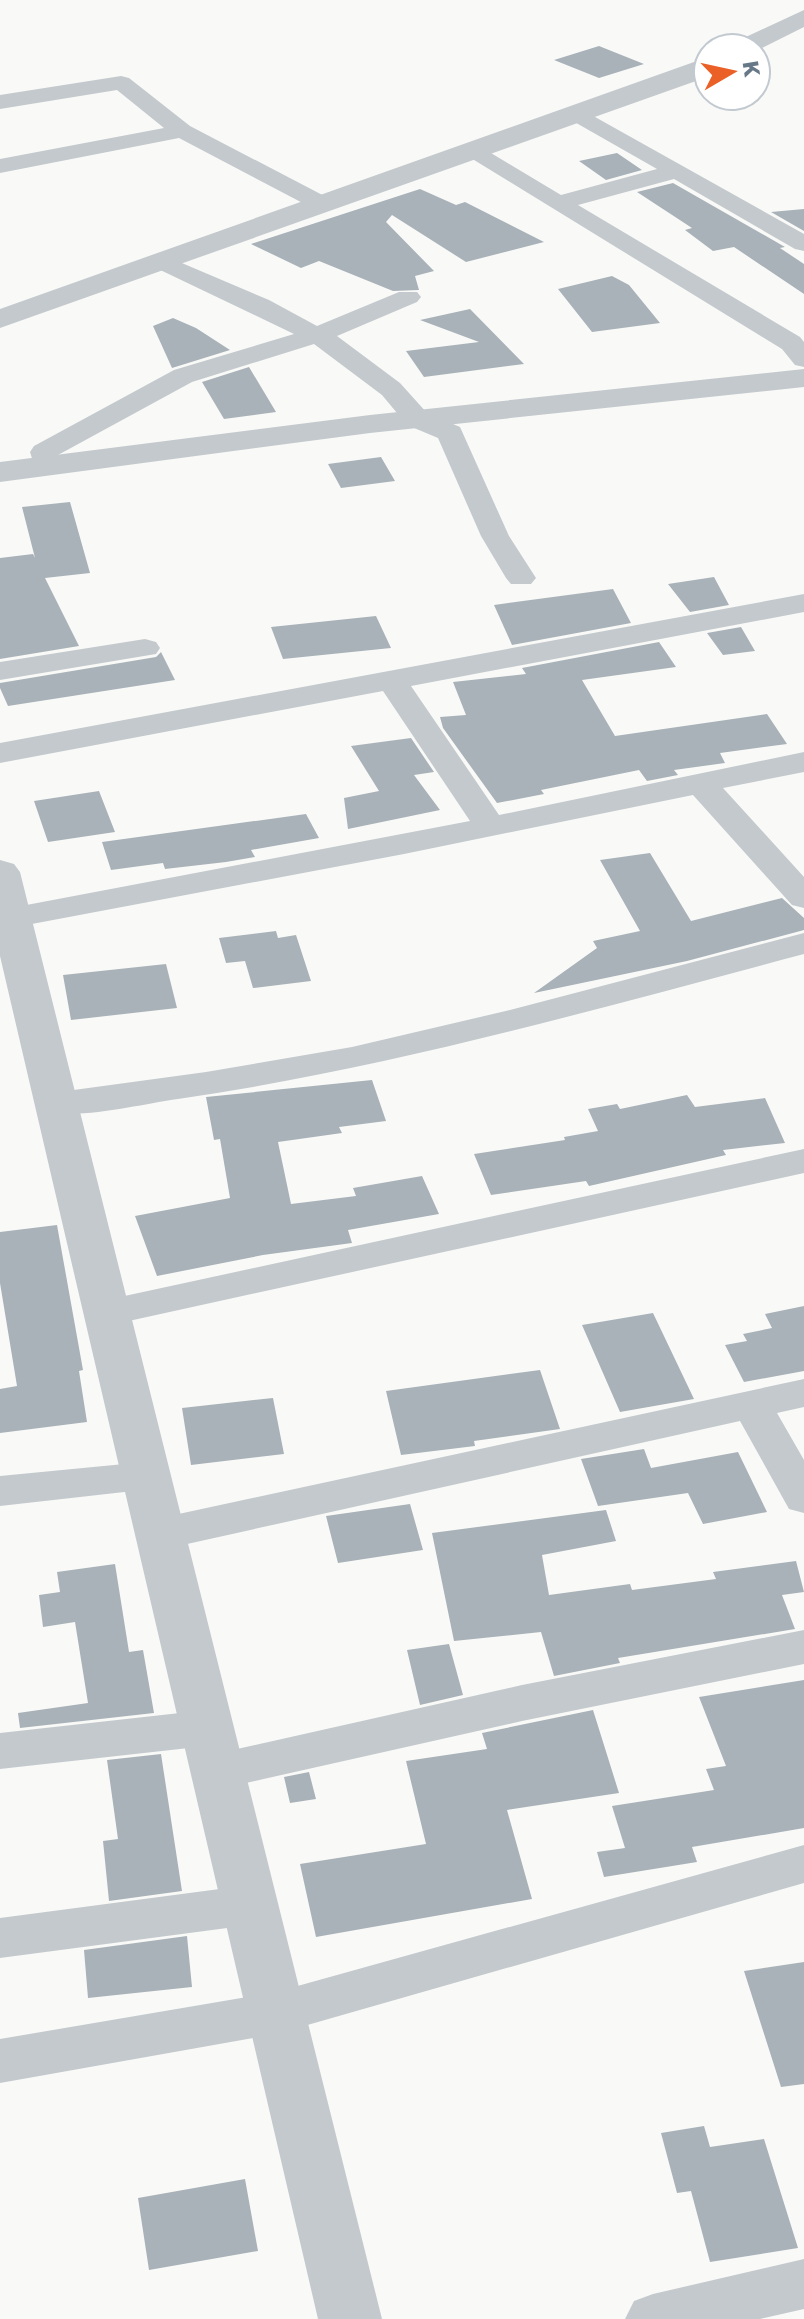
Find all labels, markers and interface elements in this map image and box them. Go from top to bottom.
north arrow [692,32,772,112]
text: K [738,59,767,79]

